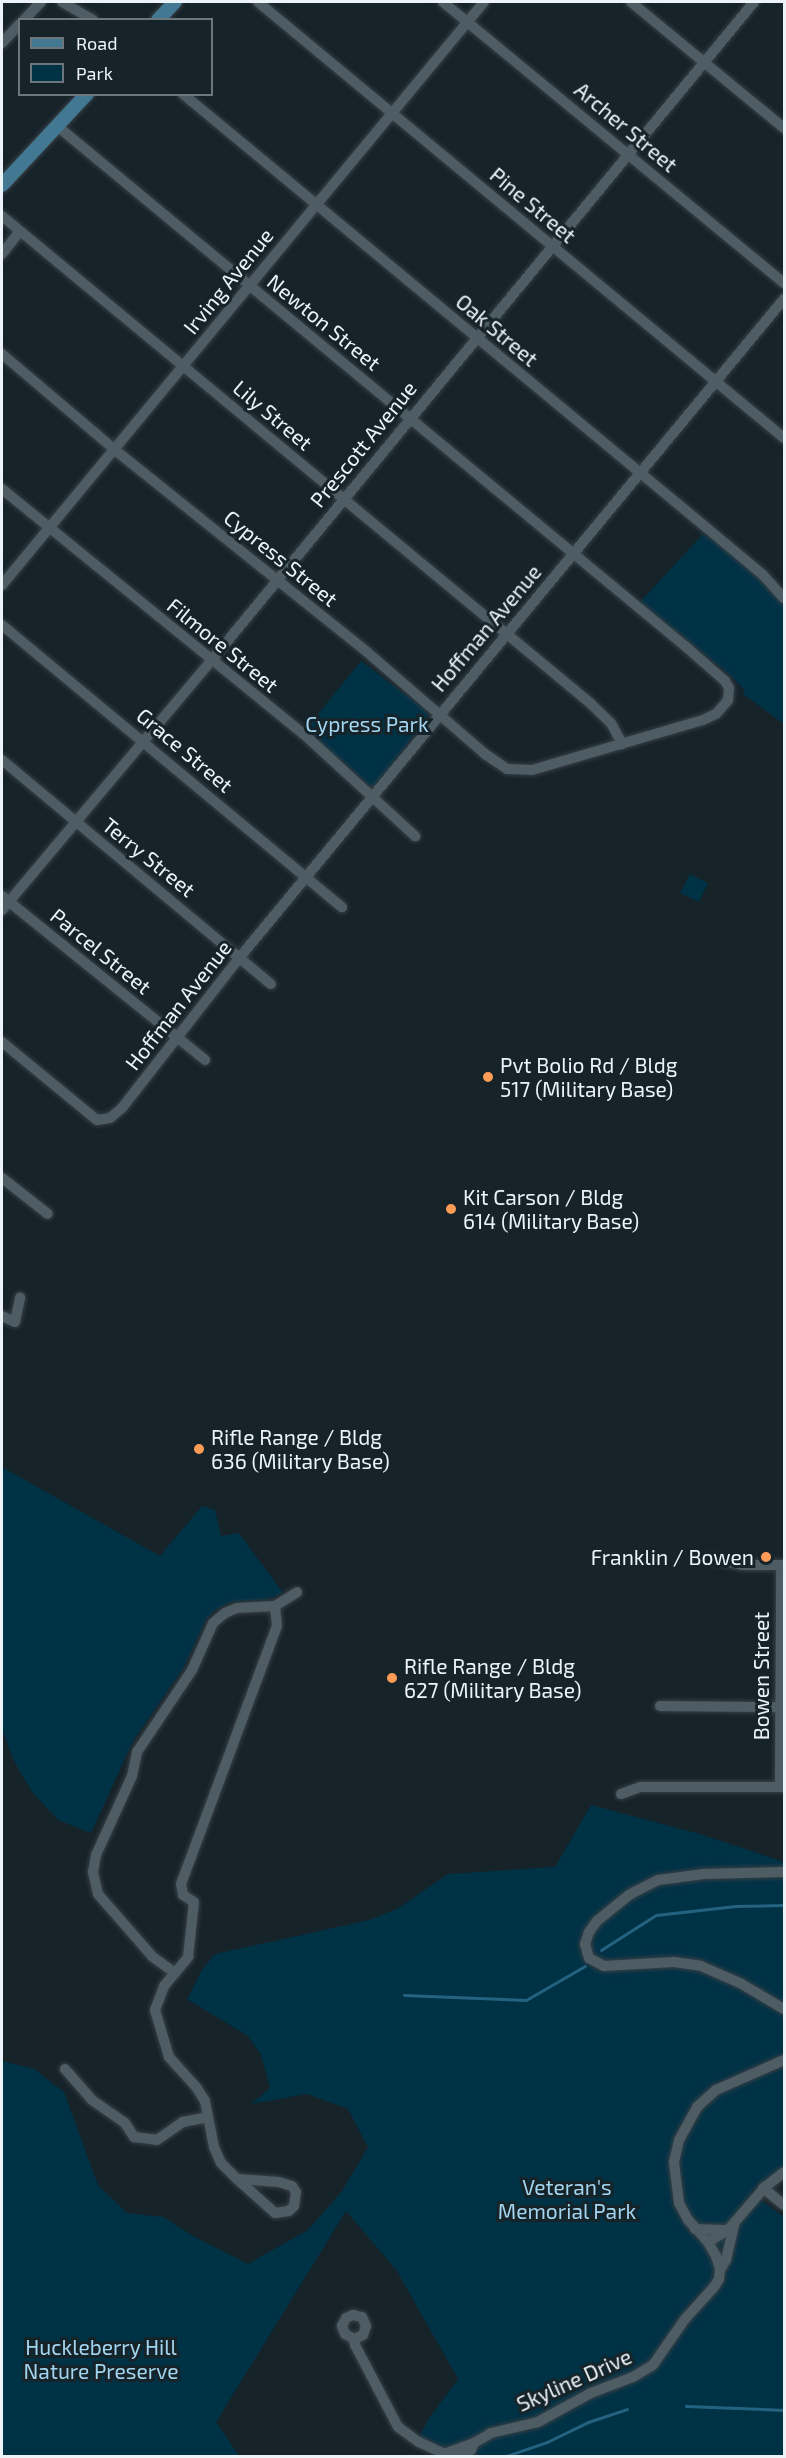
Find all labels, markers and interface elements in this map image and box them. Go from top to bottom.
legend [18,18,213,96]
text: Road [76,32,117,54]
text: Park [76,62,113,84]
street label: Archer Street [569,77,683,177]
street label: Pine Street [485,162,581,248]
street label: Irving Avenue [178,223,278,339]
street label: Newton Street [262,269,386,375]
street label: Oak Street [451,288,543,372]
street label: Lily Street [228,375,318,455]
street label: Prescott Avenue [304,376,422,512]
street label: Cypress Street [219,505,343,611]
street label: Hoffman Avenue [426,559,546,697]
street label: Filmore Street [162,593,284,697]
street label: Grace Street [132,703,238,797]
park label: Cypress Park [305,711,429,737]
street label: Terry Street [98,812,200,902]
street label: Parcel Street [45,903,157,999]
street label: Hoffman Avenue [119,935,237,1075]
place label: Pvt Bolio Rd / Bldg 517 (Military Base) [500,1052,677,1102]
marker: Pvt Bolio Rd / Bldg 517 (Military Base) [481,1070,495,1084]
place label: Kit Carson / Bldg 614 (Military Base) [463,1184,640,1234]
marker: Kit Carson / Bldg 614 (Military Base) [444,1202,458,1216]
place label: Rifle Range / Bldg 636 (Military Base) [211,1424,390,1474]
marker: Rifle Range / Bldg 636 (Military Base) [192,1442,206,1456]
place label: Franklin / Bowen [591,1544,754,1570]
marker: Franklin / Bowen [759,1550,773,1564]
street label: Bowen Street [748,1612,774,1740]
place label: Rifle Range / Bldg 627 (Military Base) [404,1653,582,1703]
marker: Rifle Range / Bldg 627 (Military Base) [385,1671,399,1685]
park label: Veteran's Memorial Park [497,2174,637,2224]
park label: Huckleberry Hill Nature Preserve [24,2334,178,2384]
street label: Skyline Drive [513,2343,635,2417]

